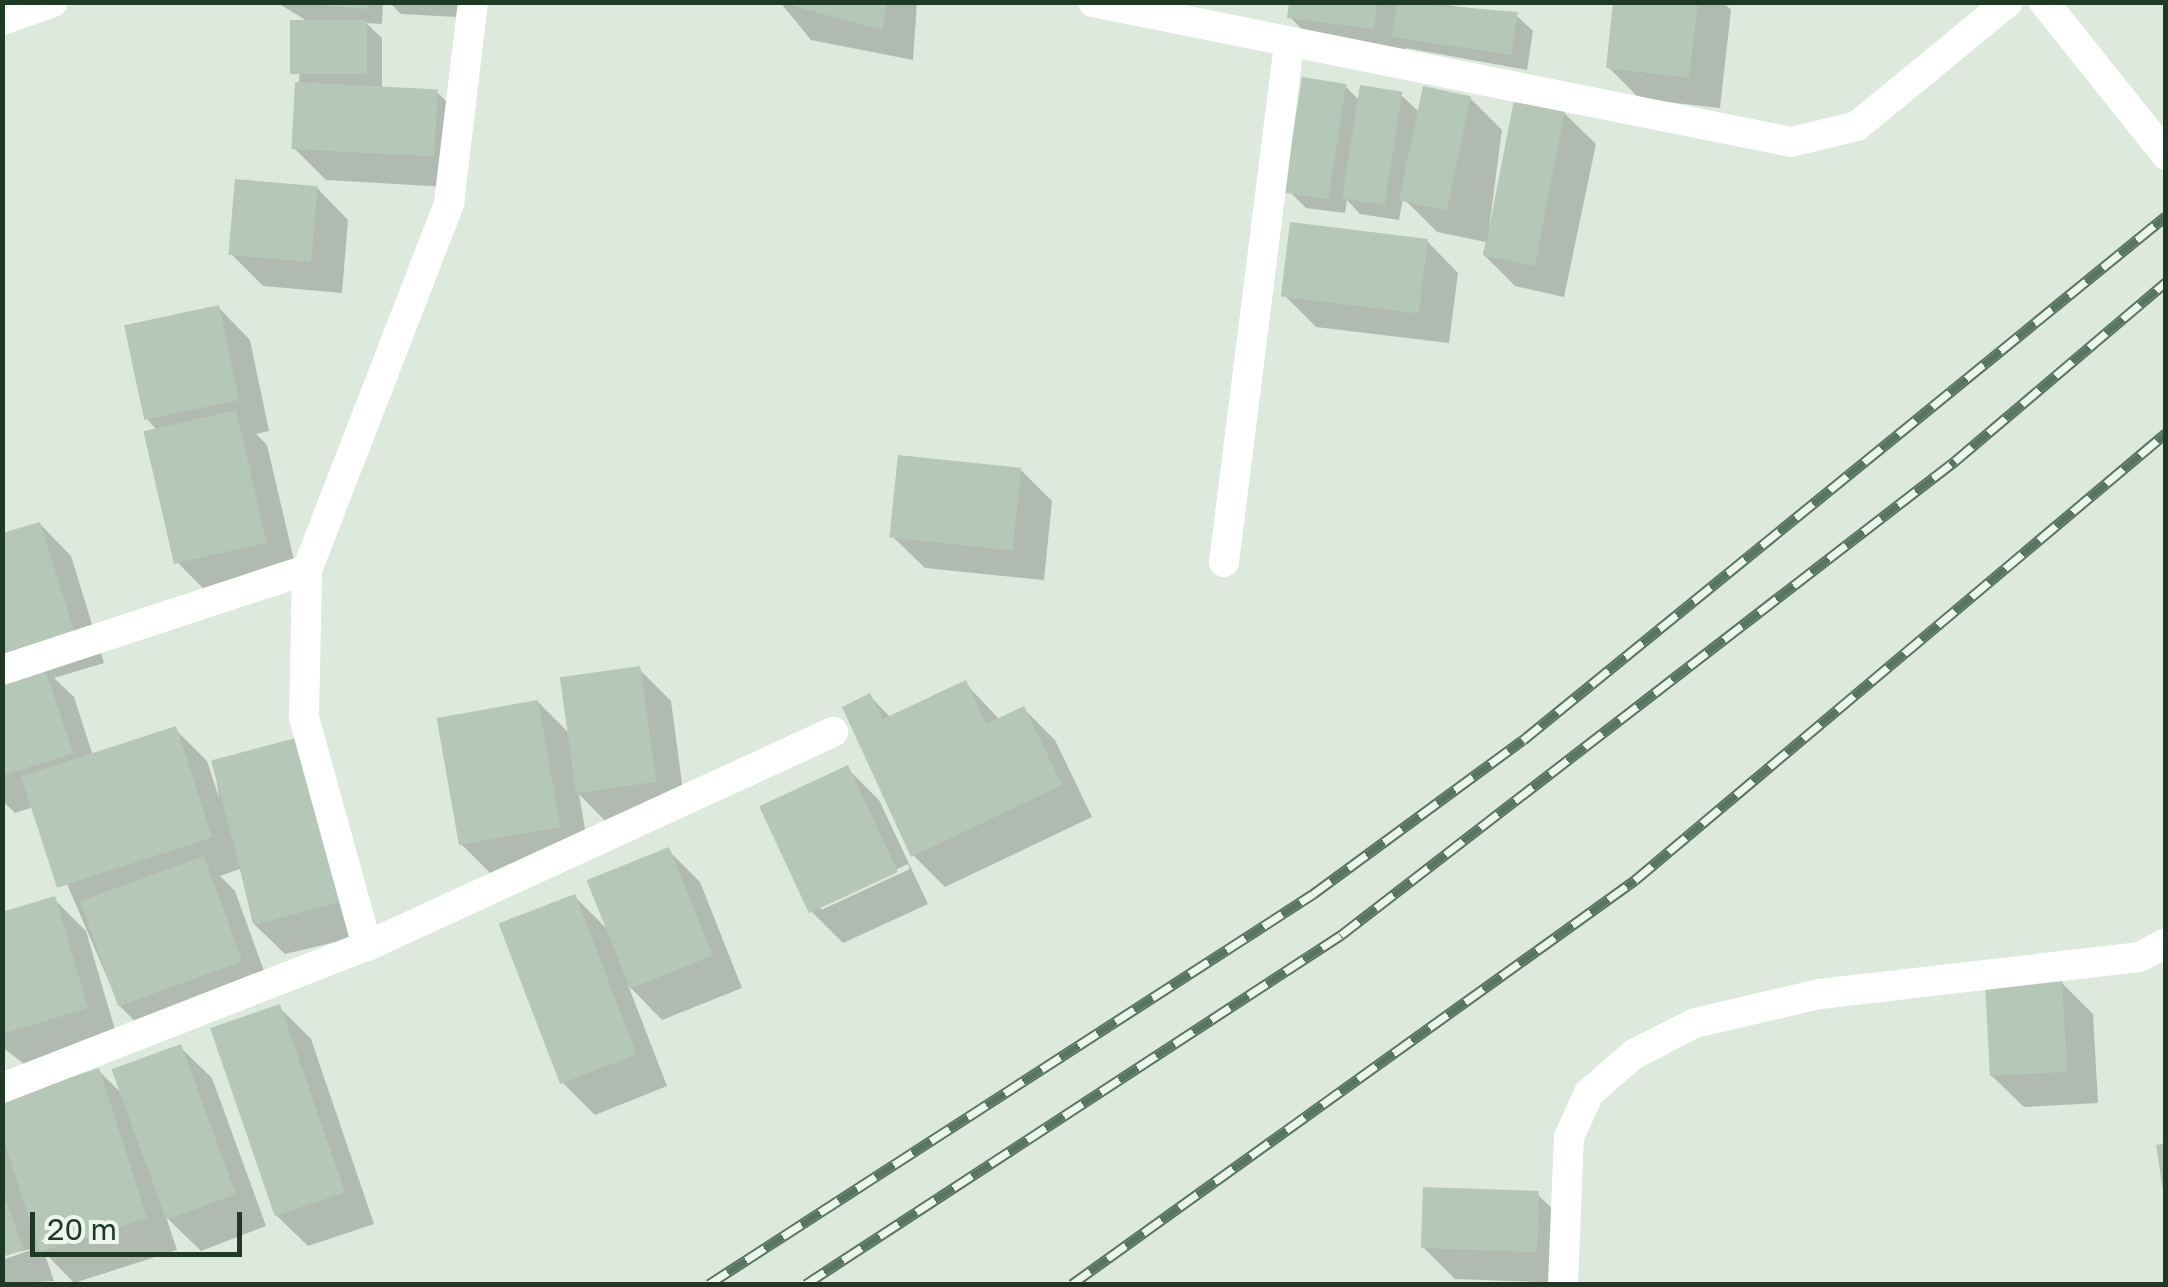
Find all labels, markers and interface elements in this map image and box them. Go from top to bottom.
scale bar [35,1192,248,1254]
text: 20 m [47,1211,117,1247]

